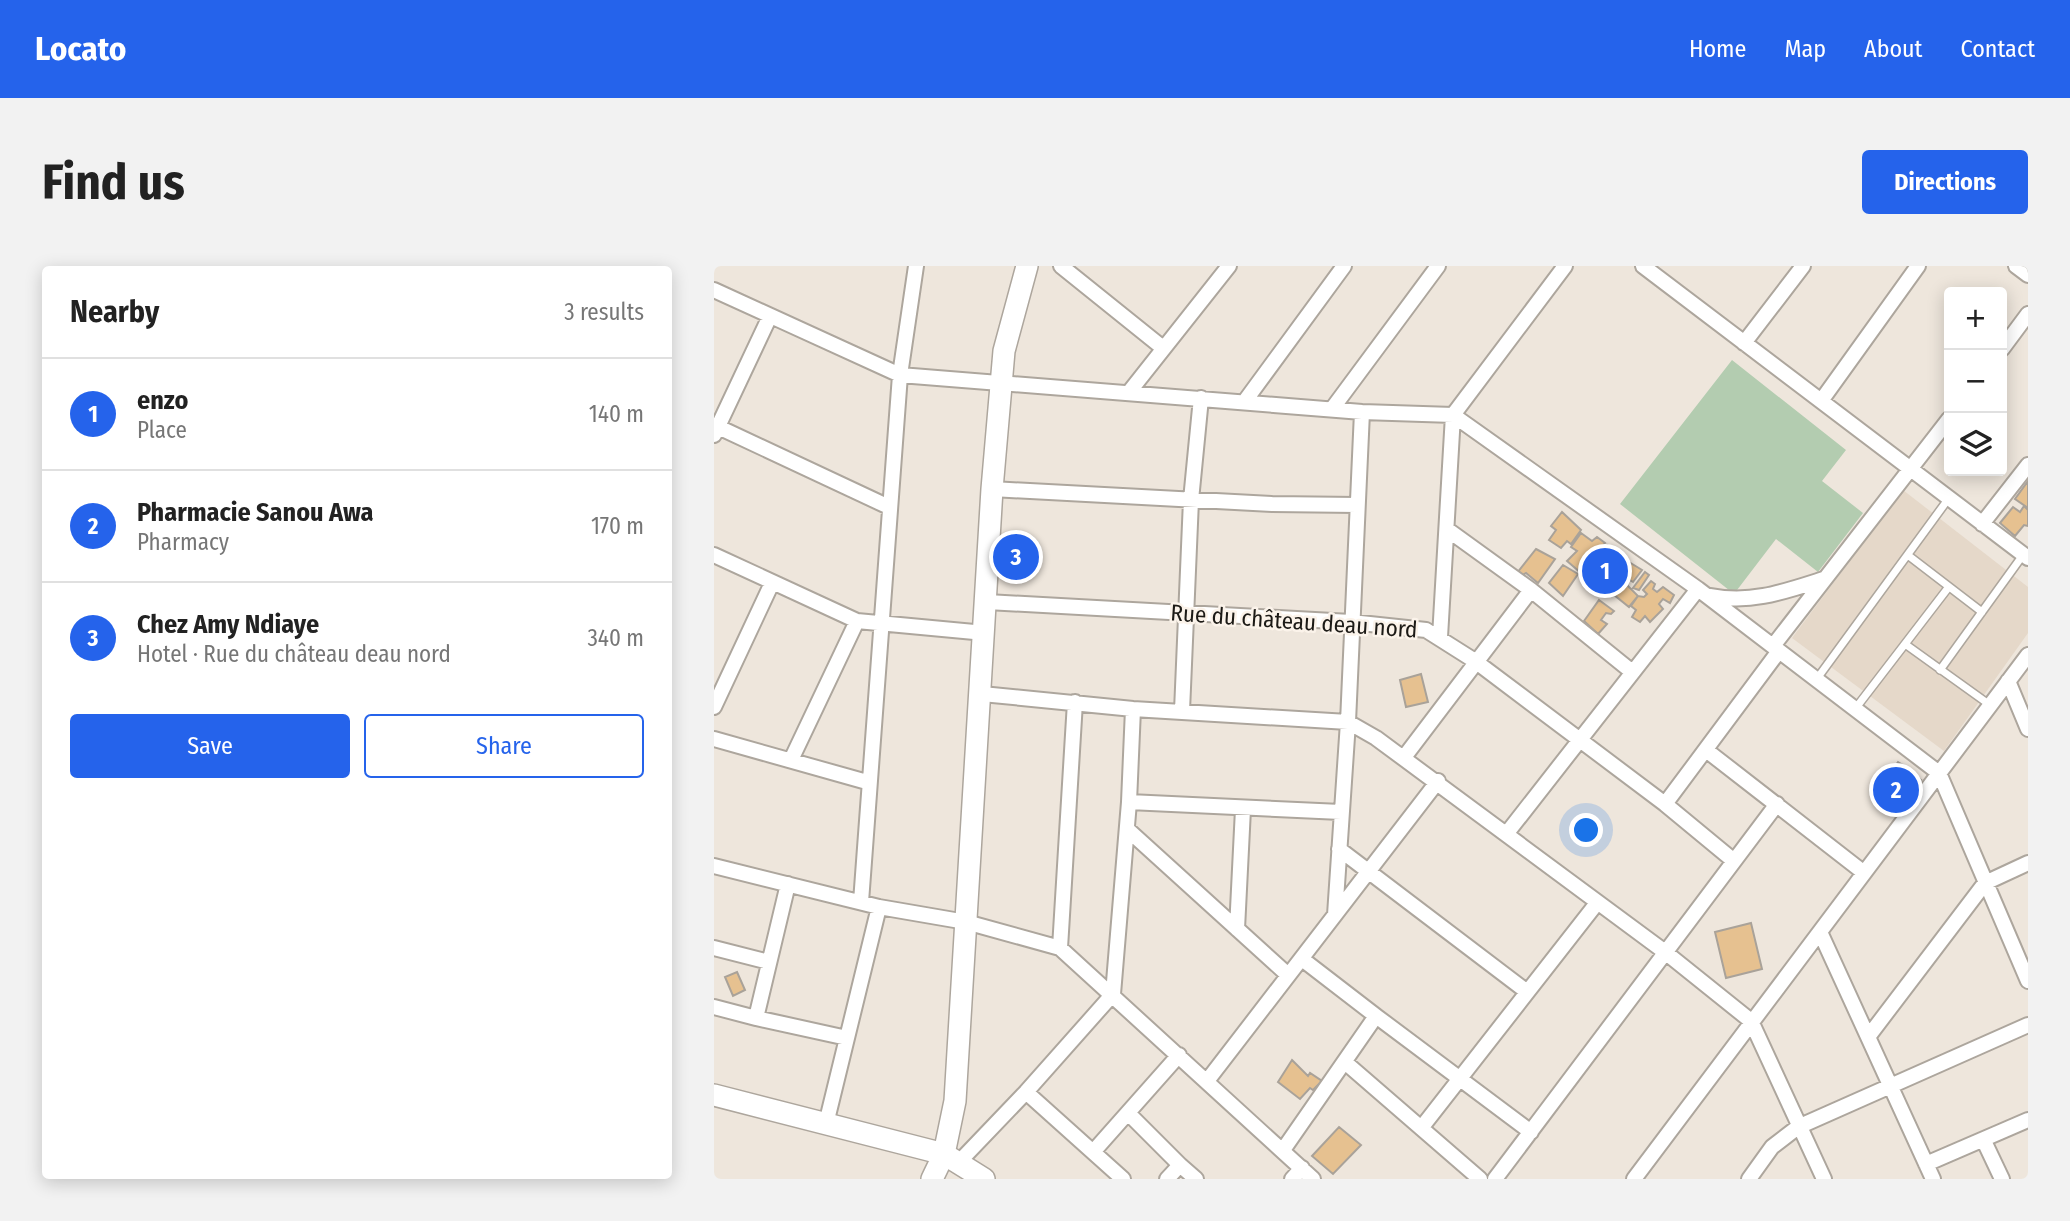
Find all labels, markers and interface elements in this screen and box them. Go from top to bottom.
text: Locato [35,29,126,69]
text: Home [1689,35,1746,63]
text: Map [1784,35,1826,63]
text: About [1864,35,1922,63]
text: Contact [1960,35,2035,63]
button: Directions [1862,150,2028,214]
text: Find us [42,153,185,212]
map controls [1944,287,2007,476]
button: + [1944,287,2007,350]
text: Nearby [70,294,159,330]
text: 3 results [564,298,644,326]
button: − [1944,350,2007,413]
text: enzo [137,385,188,416]
text: 1 [88,400,98,428]
text: 140 m [589,400,644,428]
button: layers [1944,413,2007,476]
text: Place [137,416,187,444]
text: Pharmacie Sanou Awa [137,497,373,528]
text: 2 [88,512,98,540]
text: 170 m [591,512,644,540]
text: Pharmacy [137,528,229,556]
pin: 3 [993,531,1039,583]
pin: 1 [1582,545,1628,597]
street label: Rue du château deau nord [1170,598,1418,644]
text: Chez Amy Ndiaye [137,609,319,640]
text: 3 [88,624,98,652]
text: 340 m [588,624,644,652]
text: Hotel · Rue du château deau nord [137,640,451,668]
button: Save [70,714,350,778]
button: Share [364,714,644,778]
pin: 2 [1873,764,1919,816]
your location [1569,813,1603,847]

